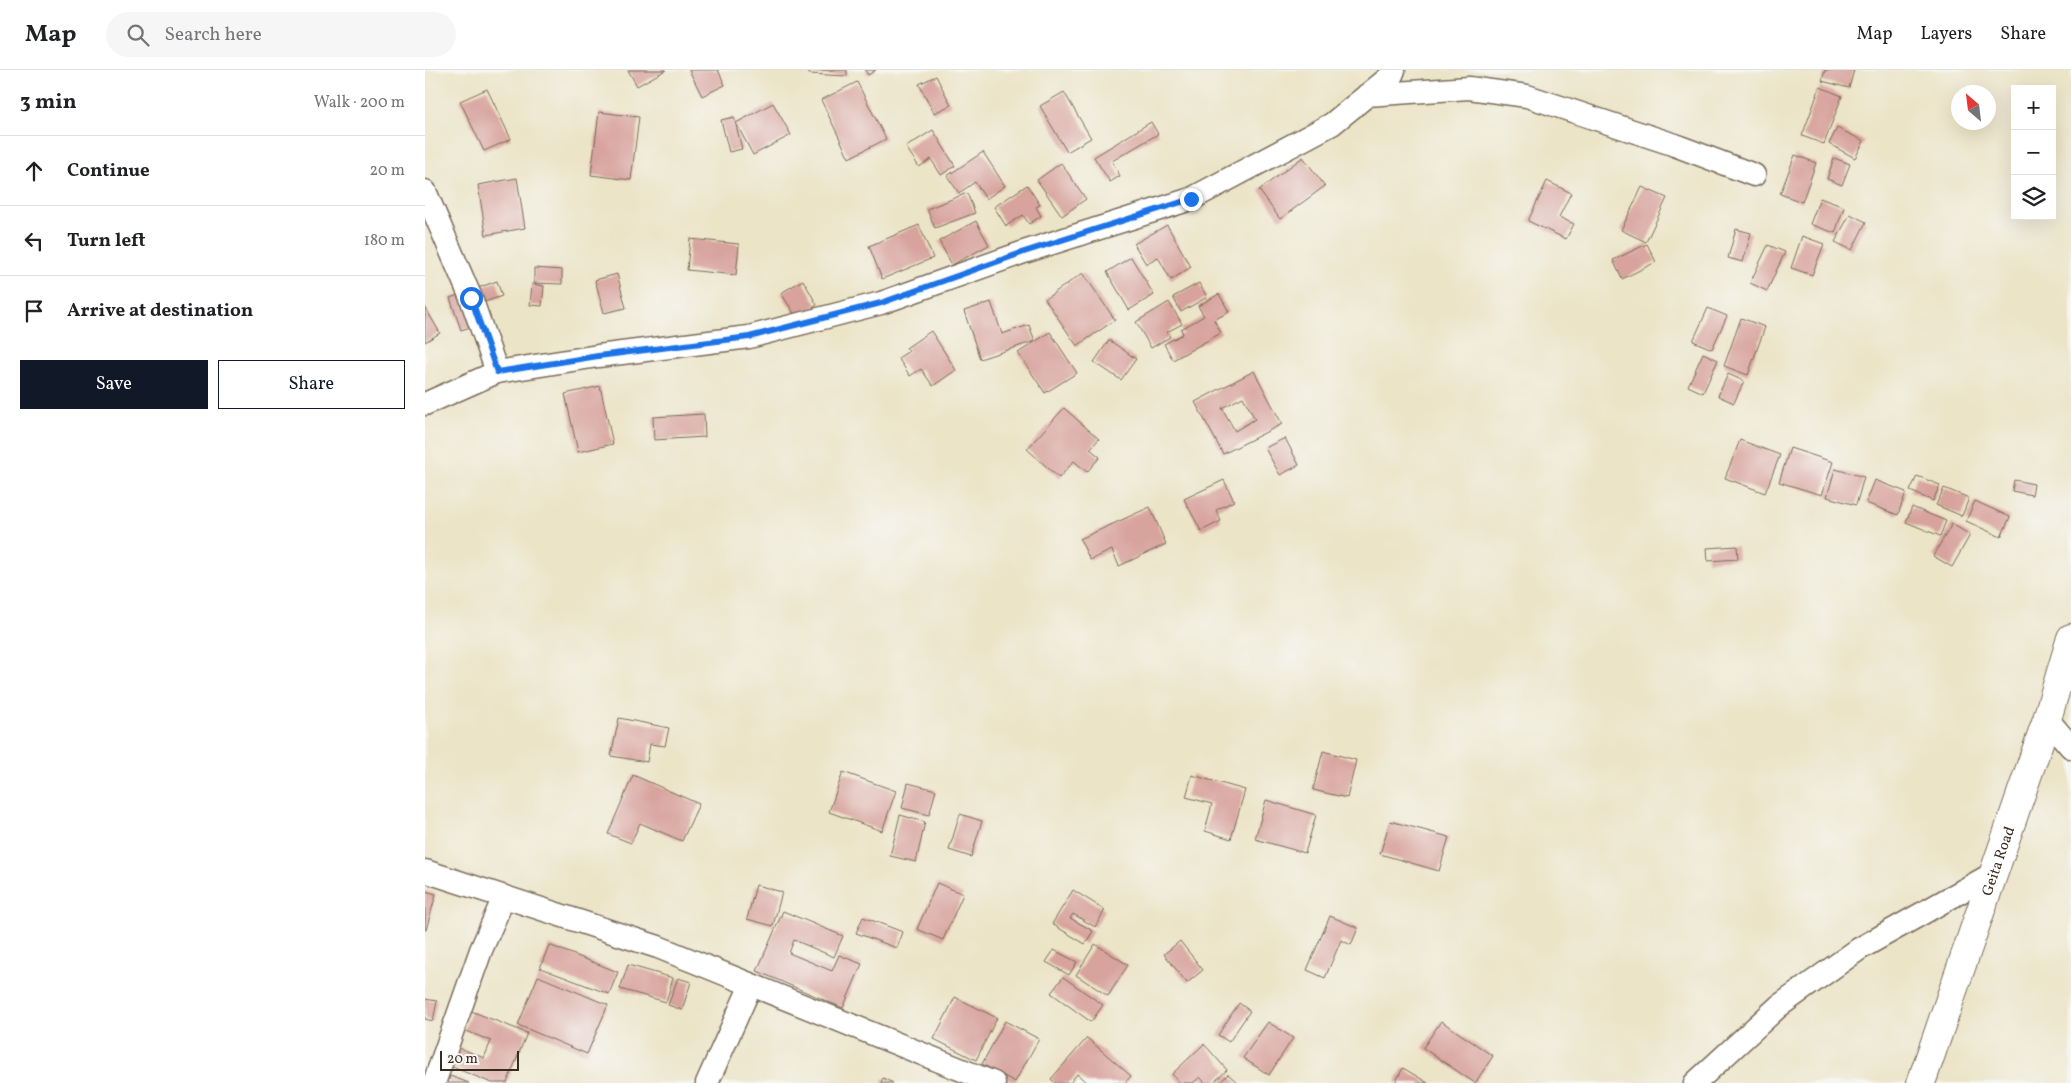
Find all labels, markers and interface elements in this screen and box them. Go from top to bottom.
search box [106,12,456,57]
text: Map [25,18,76,52]
icon: search [124,21,152,49]
text: Search here [164,22,262,48]
text: Map [1856,22,1892,47]
text: Layers [1920,22,1972,47]
text: Share [2000,22,2046,47]
north arrow [1951,85,1996,130]
map controls [2011,85,2056,220]
button: + [2011,85,2056,130]
text: 3 min [20,88,76,117]
text: Walk · 200 m [314,92,405,114]
button: − [2011,130,2056,175]
icon: ahead [20,157,48,185]
text: Continue [67,158,150,184]
text: 20 m [370,160,405,182]
button: layers [2011,175,2056,220]
route end [1180,188,1203,211]
icon: left [20,227,48,255]
text: Turn left [67,228,146,254]
text: 180 m [364,230,405,252]
route start [460,287,483,310]
icon: arrive [20,297,48,325]
text: Arrive at destination [67,298,253,324]
button: Save [20,360,208,409]
button: Share [218,360,405,409]
street label: Geita Road [1978,824,2021,899]
scale bar [440,1048,519,1071]
text: 20 m [447,1050,478,1069]

